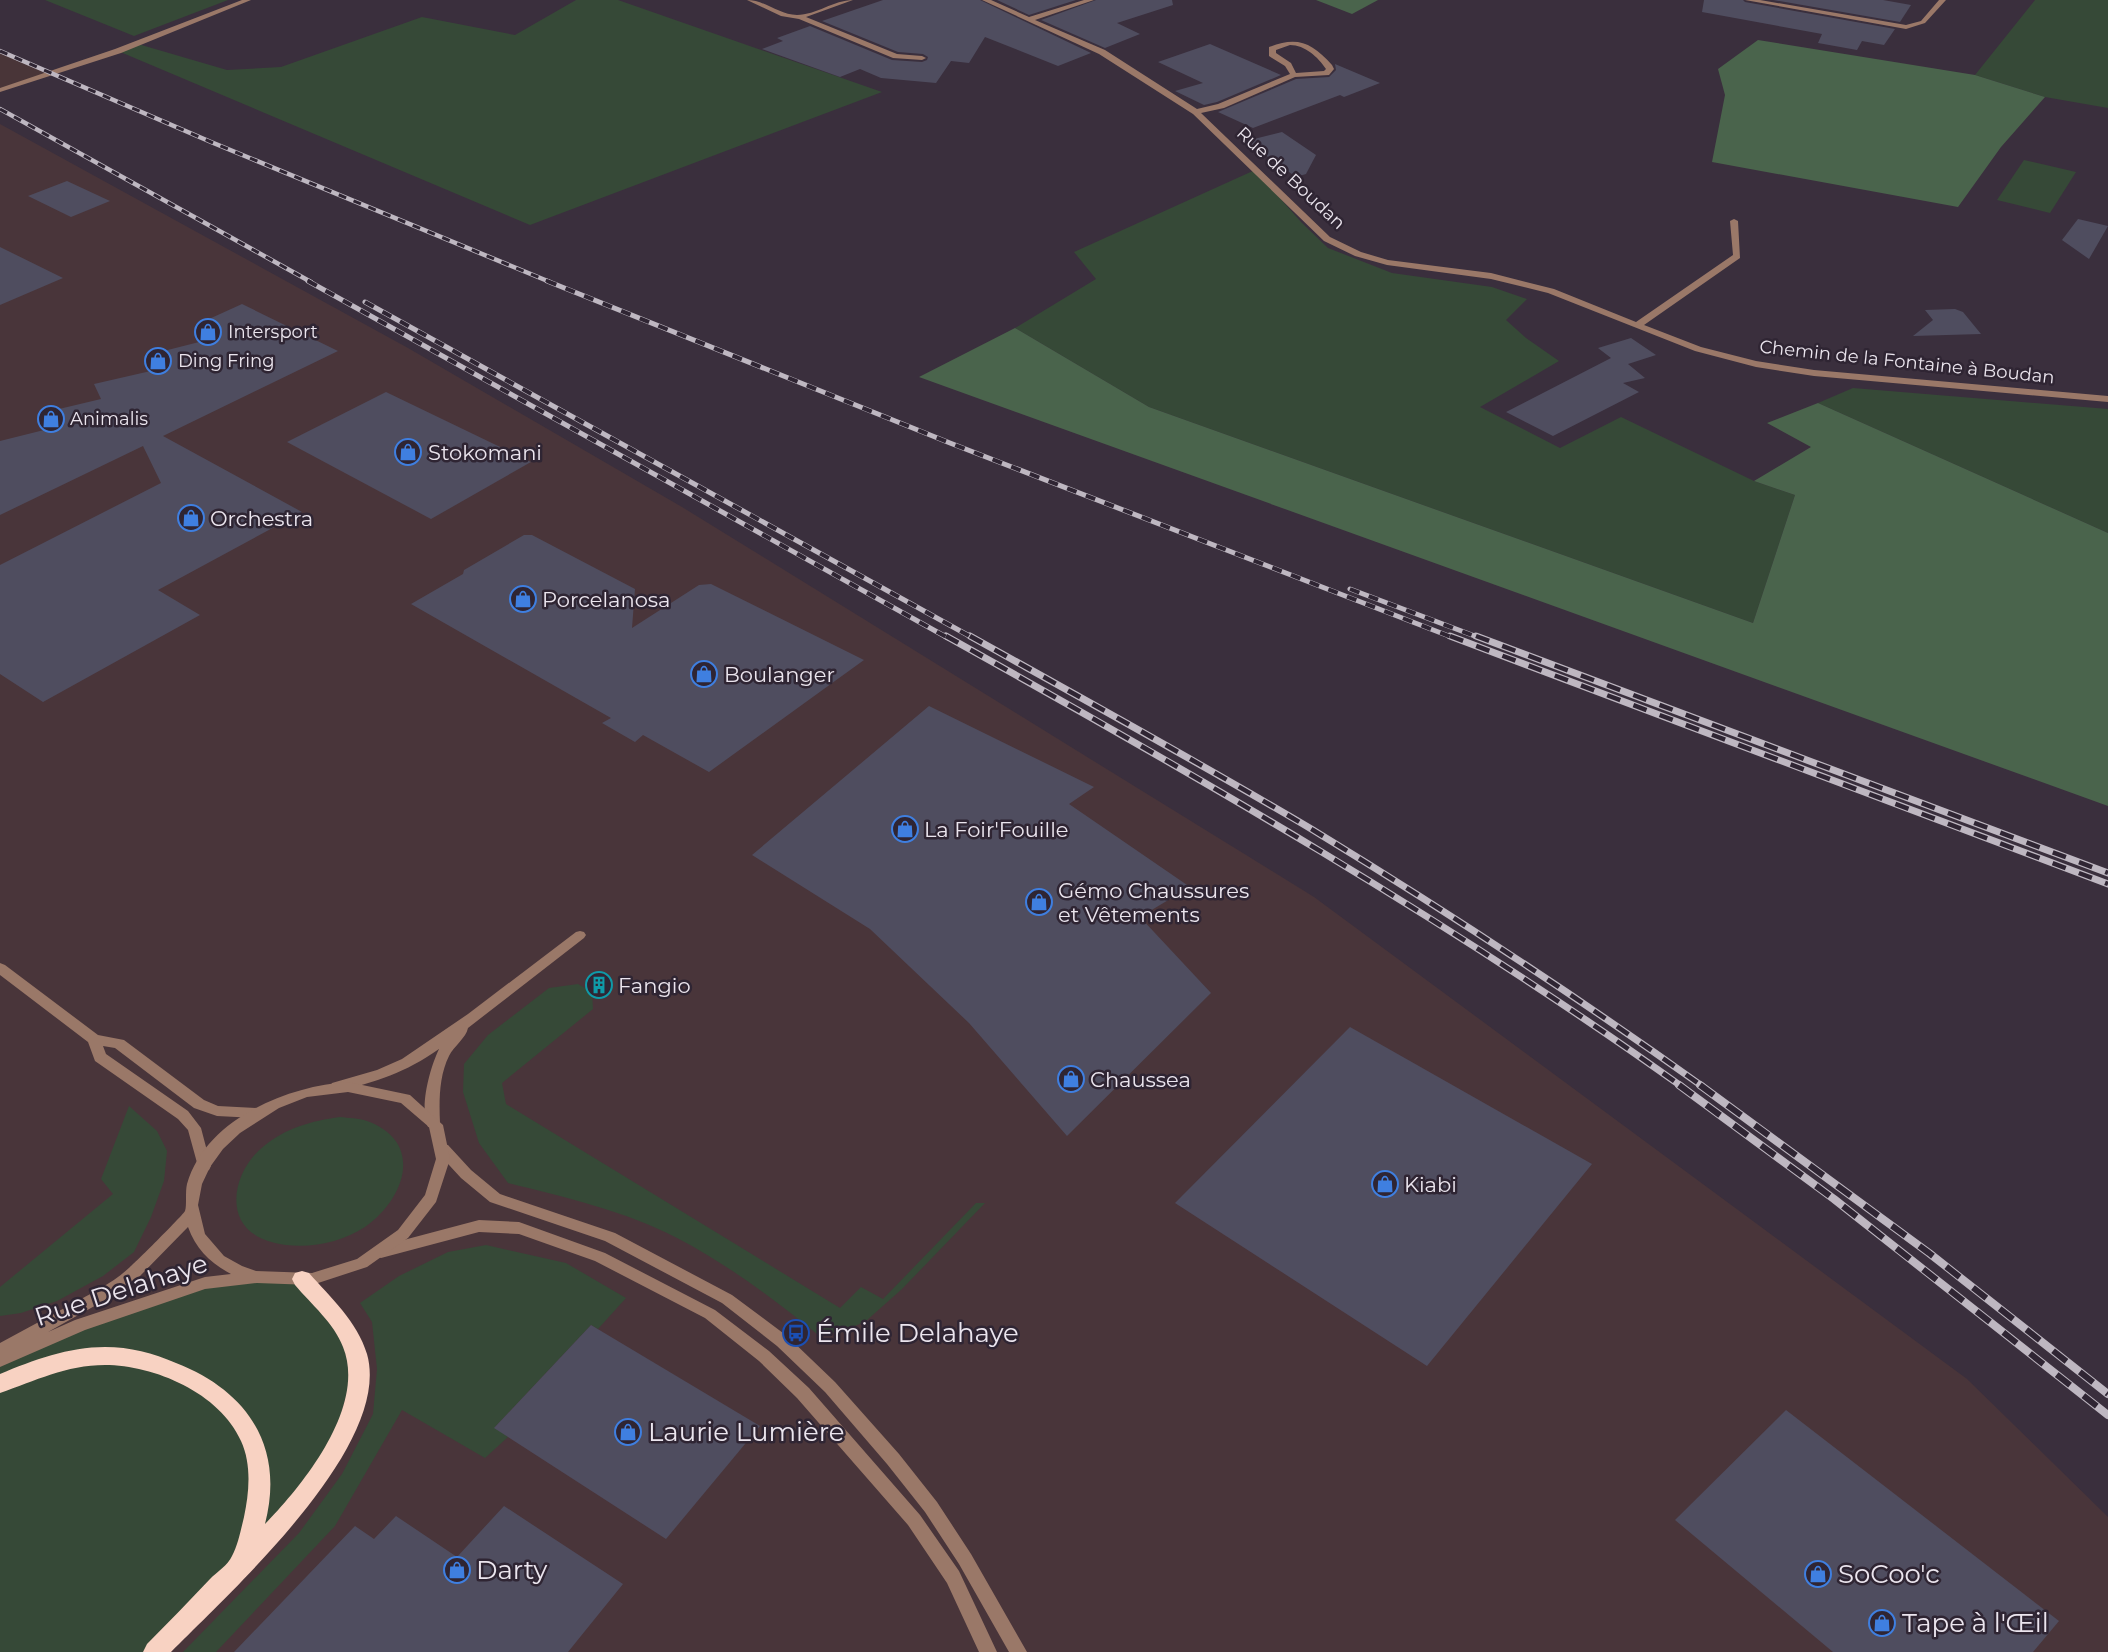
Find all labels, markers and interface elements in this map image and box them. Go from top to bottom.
street label: Rue de Boudan [1232,122,1350,234]
shop icon: Intersport [193,317,223,347]
place label: Intersport [228,321,318,343]
street label: Chemin de la Fontaine à Boudan [1758,336,2056,388]
shop icon: Ding Fring [143,346,173,376]
place label: Ding Fring [178,350,275,372]
shop icon: Animalis [36,404,66,434]
place label: Animalis [70,408,148,430]
shop icon: Stokomani [393,437,423,467]
place label: Stokomani [428,440,542,465]
shop icon: Orchestra [176,503,206,533]
place label: Orchestra [210,506,313,531]
shop icon: Porcelanosa [508,584,538,614]
place label: Porcelanosa [542,587,671,612]
shop icon: Boulanger [689,659,719,689]
place label: Boulanger [724,662,835,687]
shop icon: La Foir'Fouille [890,814,920,844]
place label: La Foir'Fouille [924,817,1069,842]
place label: Gémo Chaussures et Vêtements [1058,878,1249,927]
shop icon: Gémo Chaussures et Vêtements [1024,887,1054,917]
building icon: Fangio [584,970,614,1000]
place label: Fangio [618,973,691,998]
shop icon: Chaussea [1056,1064,1086,1094]
place label: Chaussea [1090,1067,1191,1092]
shop icon: Kiabi [1370,1169,1400,1199]
place label: Kiabi [1404,1172,1457,1197]
street label: Rue Delahaye [30,1247,212,1333]
place label: Émile Delahaye [816,1317,1019,1349]
bus stop icon: Émile Delahaye [781,1318,811,1348]
place label: Laurie Lumière [648,1416,845,1448]
shop icon: Laurie Lumière [613,1417,643,1447]
place label: Darty [476,1554,548,1586]
shop icon: Darty [442,1555,472,1585]
place label: SoCoo'c [1838,1558,1940,1590]
shop icon: SoCoo'c [1803,1559,1833,1589]
place label: Tape à l'Œil [1902,1607,2049,1639]
shop icon: Tape à l'Œil [1867,1608,1897,1638]

